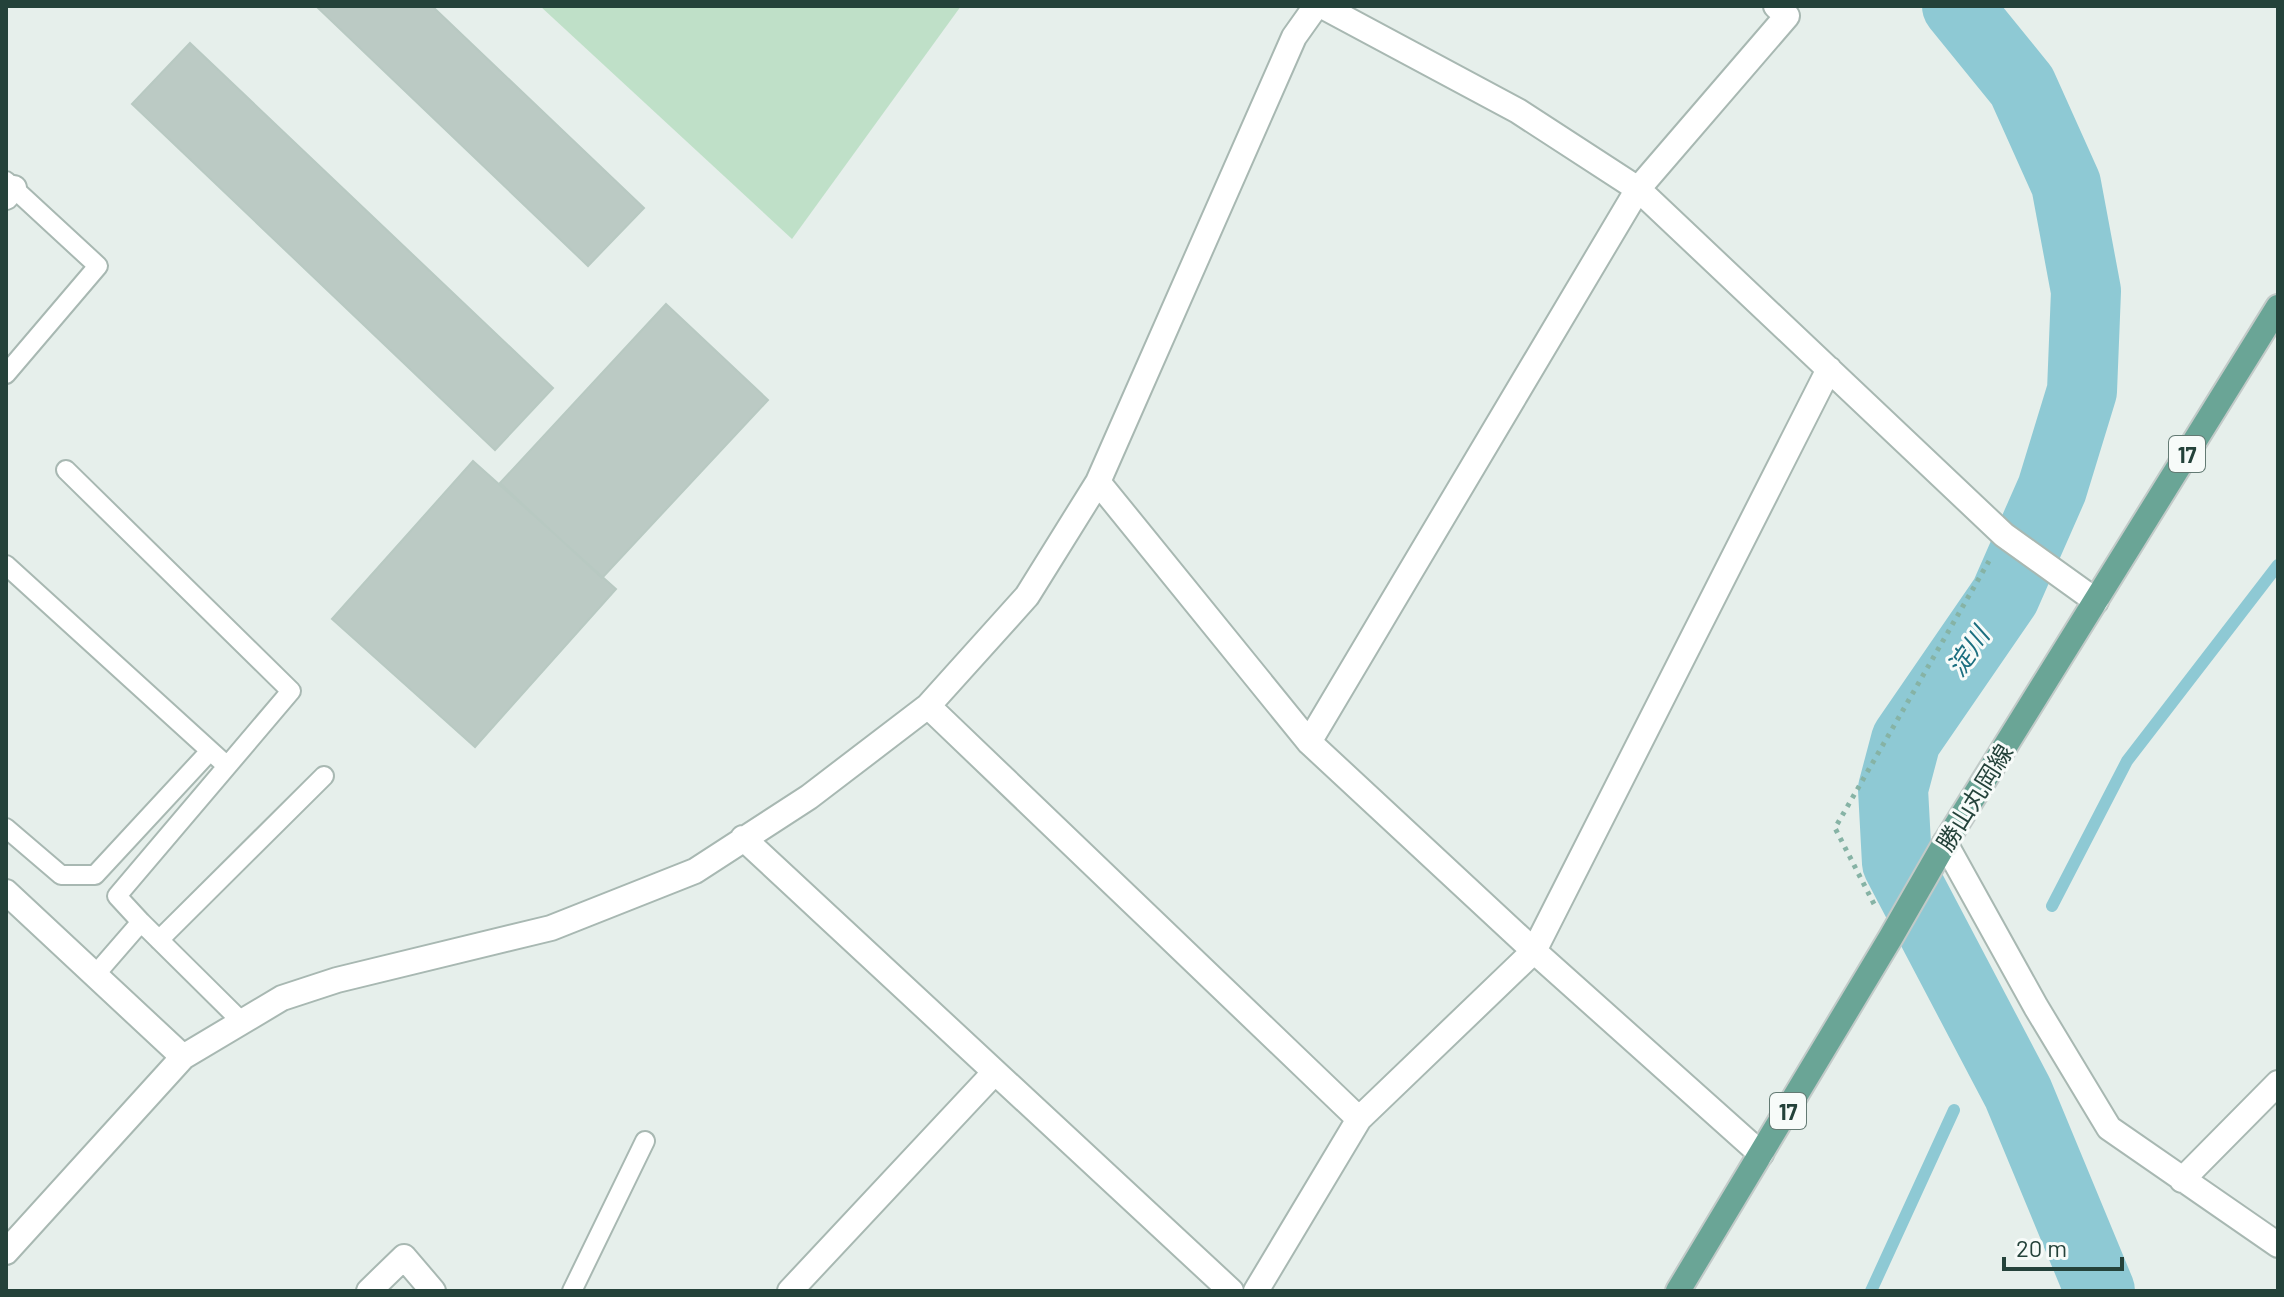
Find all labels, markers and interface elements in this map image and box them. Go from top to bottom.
road number: 17 [2169,436,2205,472]
water label: 淀川 [1940,618,1996,681]
street label: 勝山丸岡線 [1930,738,2018,856]
road number: 17 [1770,1093,1806,1129]
scale bar [2004,1221,2122,1271]
text: 20 m [2016,1233,2067,1262]

